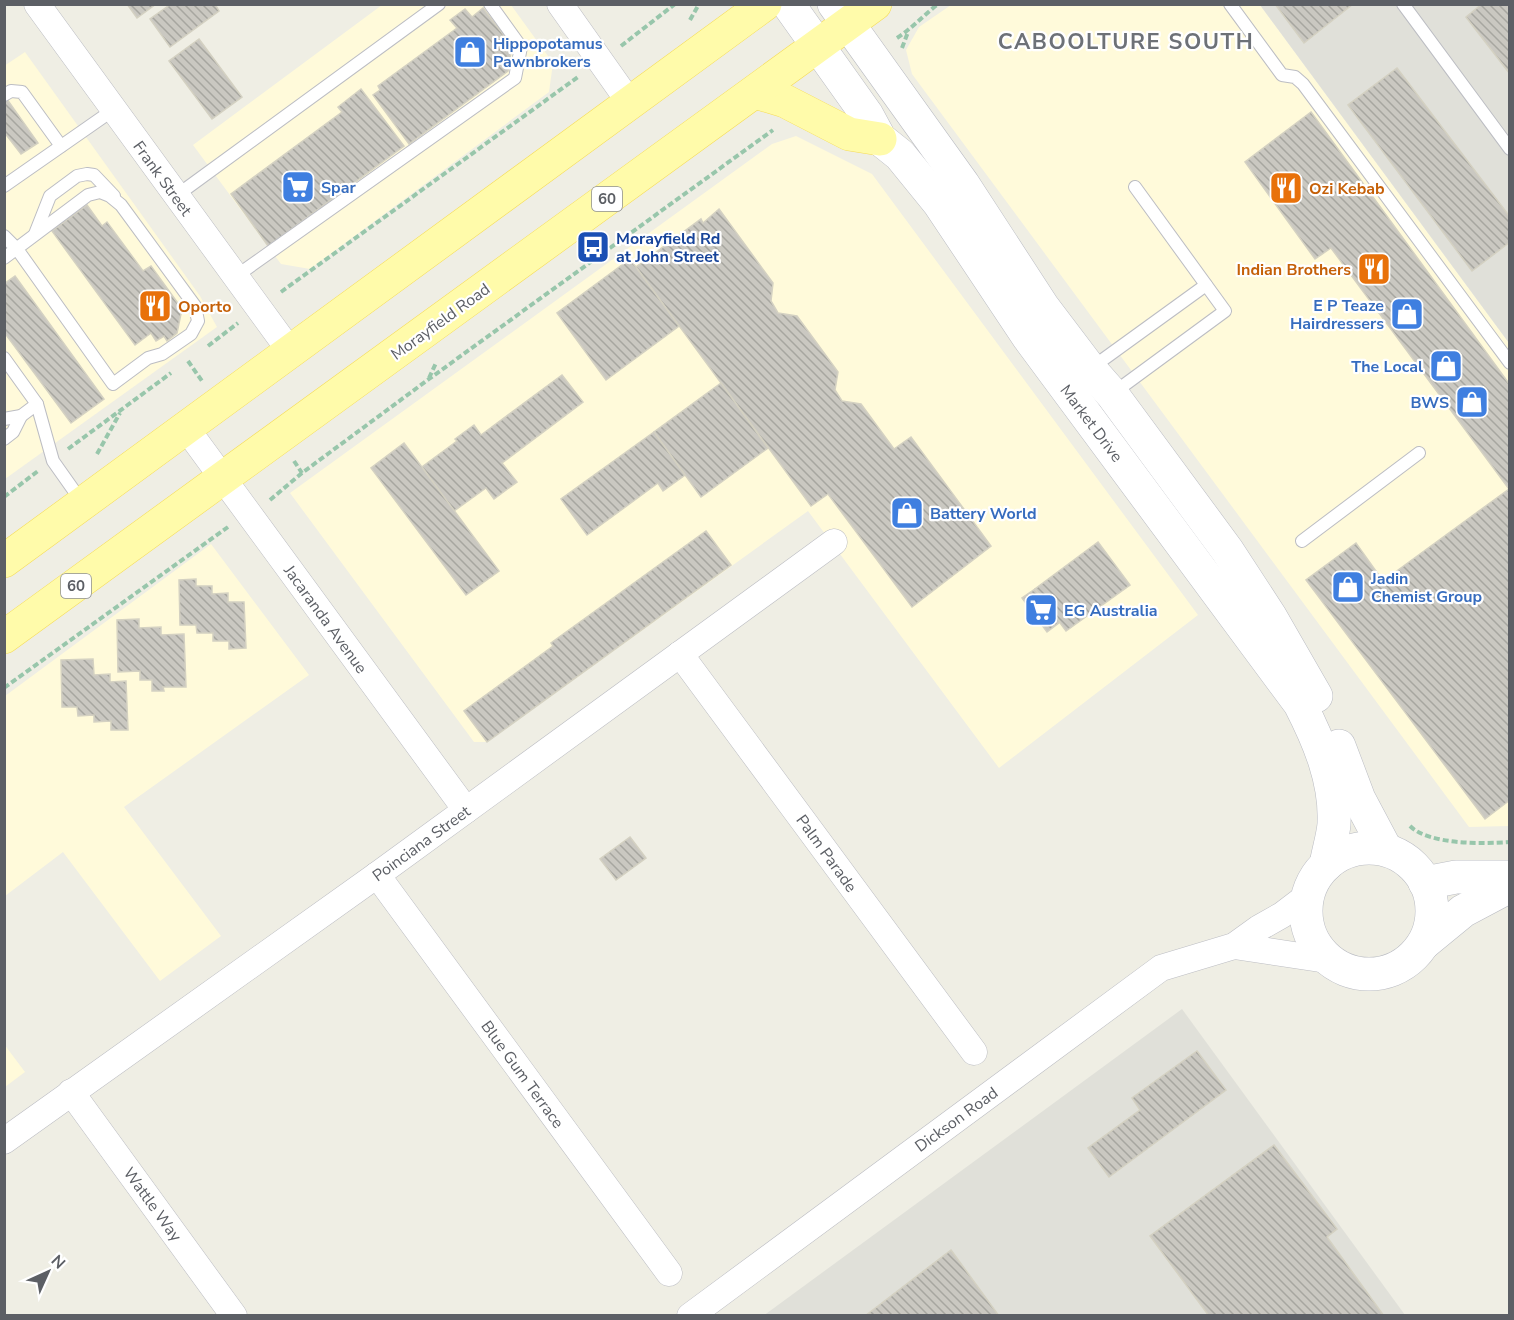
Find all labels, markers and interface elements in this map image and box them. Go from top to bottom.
district label: CABOOLTURE SOUTH [998,27,1254,57]
place label: Hippopotamus Pawnbrokers [493,33,603,73]
shop icon: Hippopotamus Pawnbrokers [452,34,488,70]
street label: Frank Street [128,137,197,221]
supermarket icon: Spar [280,169,316,205]
restaurant icon: Ozi Kebab [1268,170,1304,206]
place label: Spar [321,177,356,199]
place label: Ozi Kebab [1309,178,1385,200]
road number: 60 [592,187,622,211]
place label: Morayfield Rd at John Street [616,228,720,268]
bus stop icon: Morayfield Rd at John Street [575,229,611,265]
restaurant icon: Indian Brothers [1356,251,1392,287]
place label: Indian Brothers [1237,259,1351,281]
street label: Morayfield Road [386,278,495,365]
restaurant icon: Oporto [137,288,173,324]
place label: E P Teaze Hairdressers [1290,295,1384,335]
place label: Oporto [178,296,231,318]
shop icon: E P Teaze Hairdressers [1389,296,1425,332]
shop icon: The Local [1428,348,1464,384]
place label: The Local [1351,356,1423,378]
street label: Market Drive [1055,380,1128,467]
shop icon: BWS [1454,384,1490,420]
place label: BWS [1410,392,1449,414]
shop icon: Battery World [889,495,925,531]
place label: Battery World [930,503,1037,525]
street label: Jacaranda Avenue [278,560,372,678]
place label: Jadin Chemist Group [1370,568,1482,608]
shop icon: Jadin Chemist Group [1330,569,1366,605]
road number: 60 [61,574,91,598]
supermarket icon: EG Australia [1023,592,1059,628]
place label: EG Australia [1064,600,1158,622]
street label: Poinciana Street [368,800,475,887]
street label: Palm Parade [791,810,862,897]
street label: Blue Gum Terrace [476,1016,569,1133]
street label: Dickson Road [911,1082,1003,1157]
street label: Wattle Way [118,1163,187,1247]
north arrow [18,1242,78,1302]
text: N [46,1250,70,1274]

